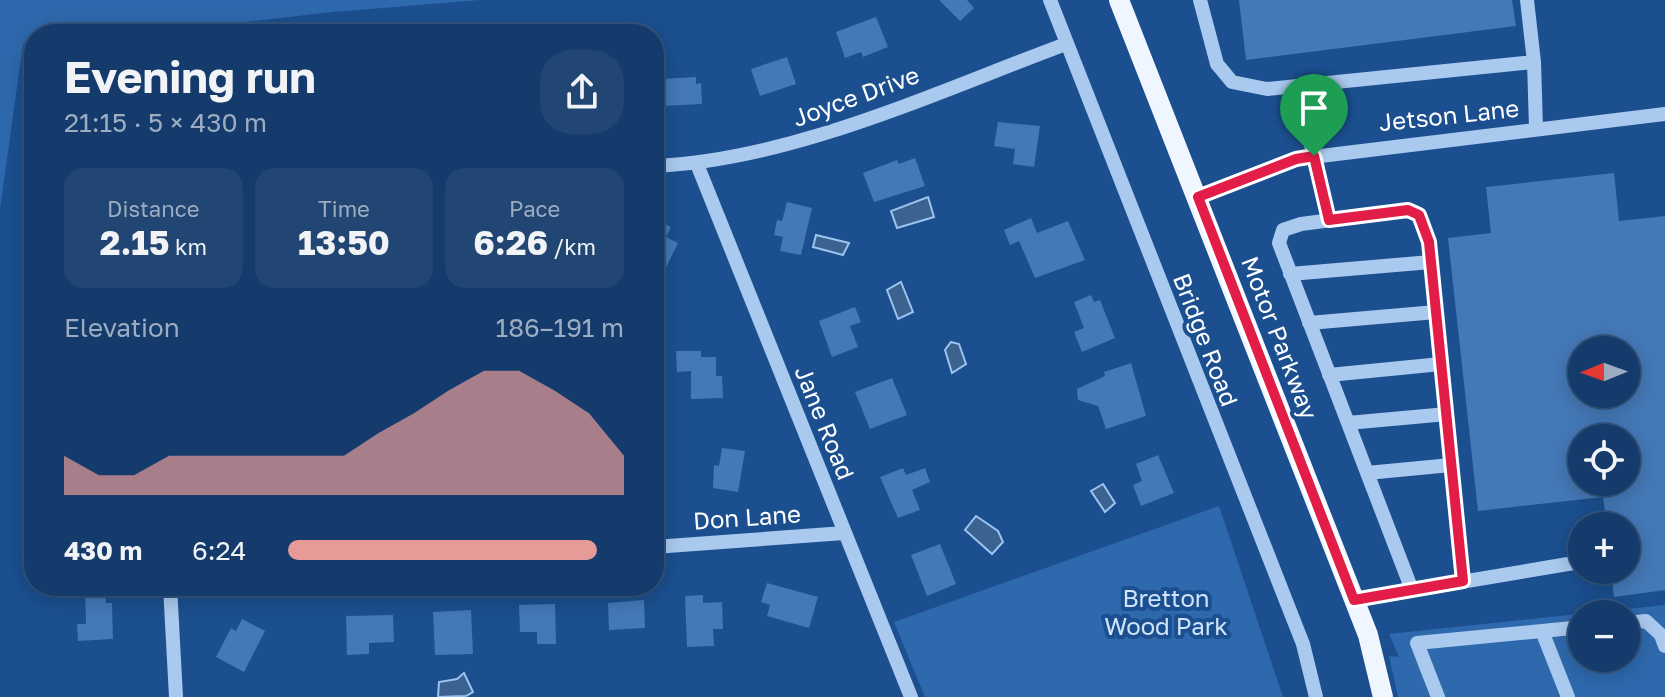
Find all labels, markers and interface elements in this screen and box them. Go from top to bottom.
text: Evening run [64,50,316,103]
button: share [540,50,624,134]
street label: Joyce Drive [788,59,923,132]
pin [1280,74,1348,156]
icon: arrive [1292,86,1336,130]
street label: Jetson Lane [1377,93,1520,136]
text: 21:15 · 5 × 430 m [64,107,267,138]
text: Distance [107,195,200,222]
text: Time [318,195,370,222]
text: Pace [509,195,560,222]
text: 2.15 [100,222,170,262]
text: 13:50 [298,222,390,262]
text: 6:26 [473,222,548,262]
text: km [170,233,207,260]
text: /km [548,233,596,260]
street label: Motor Parkway [1236,252,1325,423]
street label: Bridge Road [1168,269,1245,410]
text: Elevation [64,312,180,343]
text: 186–191 m [496,312,624,343]
north arrow [1568,336,1640,408]
map controls [1568,336,1640,672]
street label: Jane Road [789,361,861,484]
button: locate [1568,424,1640,496]
street label: Don Lane [692,498,802,535]
button: + [1568,512,1640,584]
text: 430 m [64,535,142,566]
text: 6:24 [192,535,246,566]
park label: Bretton Wood Park [1104,583,1228,640]
button: − [1568,600,1640,672]

